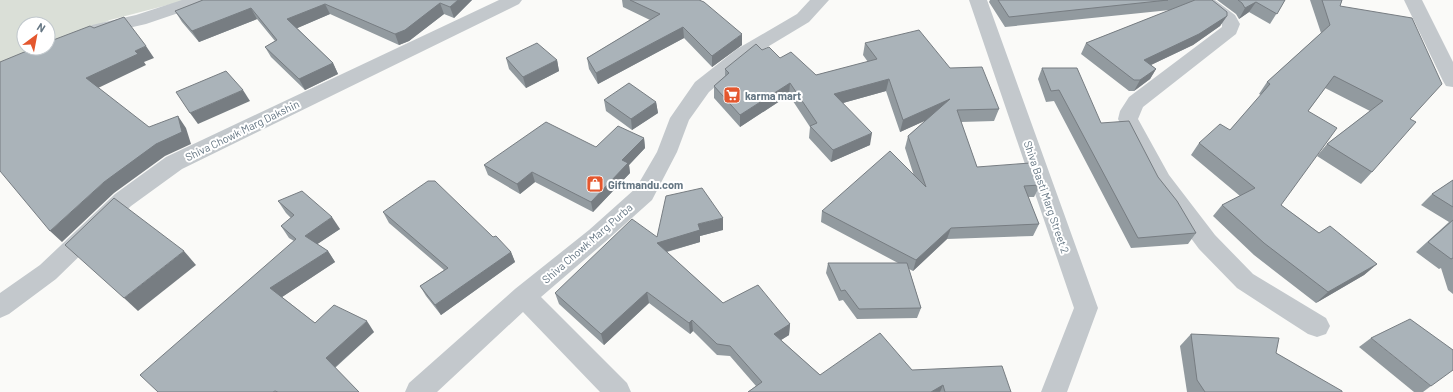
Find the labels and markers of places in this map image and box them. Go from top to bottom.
supermarket icon: karma mart [722,85,742,105]
place label: karma mart [745,89,801,102]
shop icon: Giftmandu.com [585,174,605,194]
place label: Giftmandu.com [608,178,683,191]

